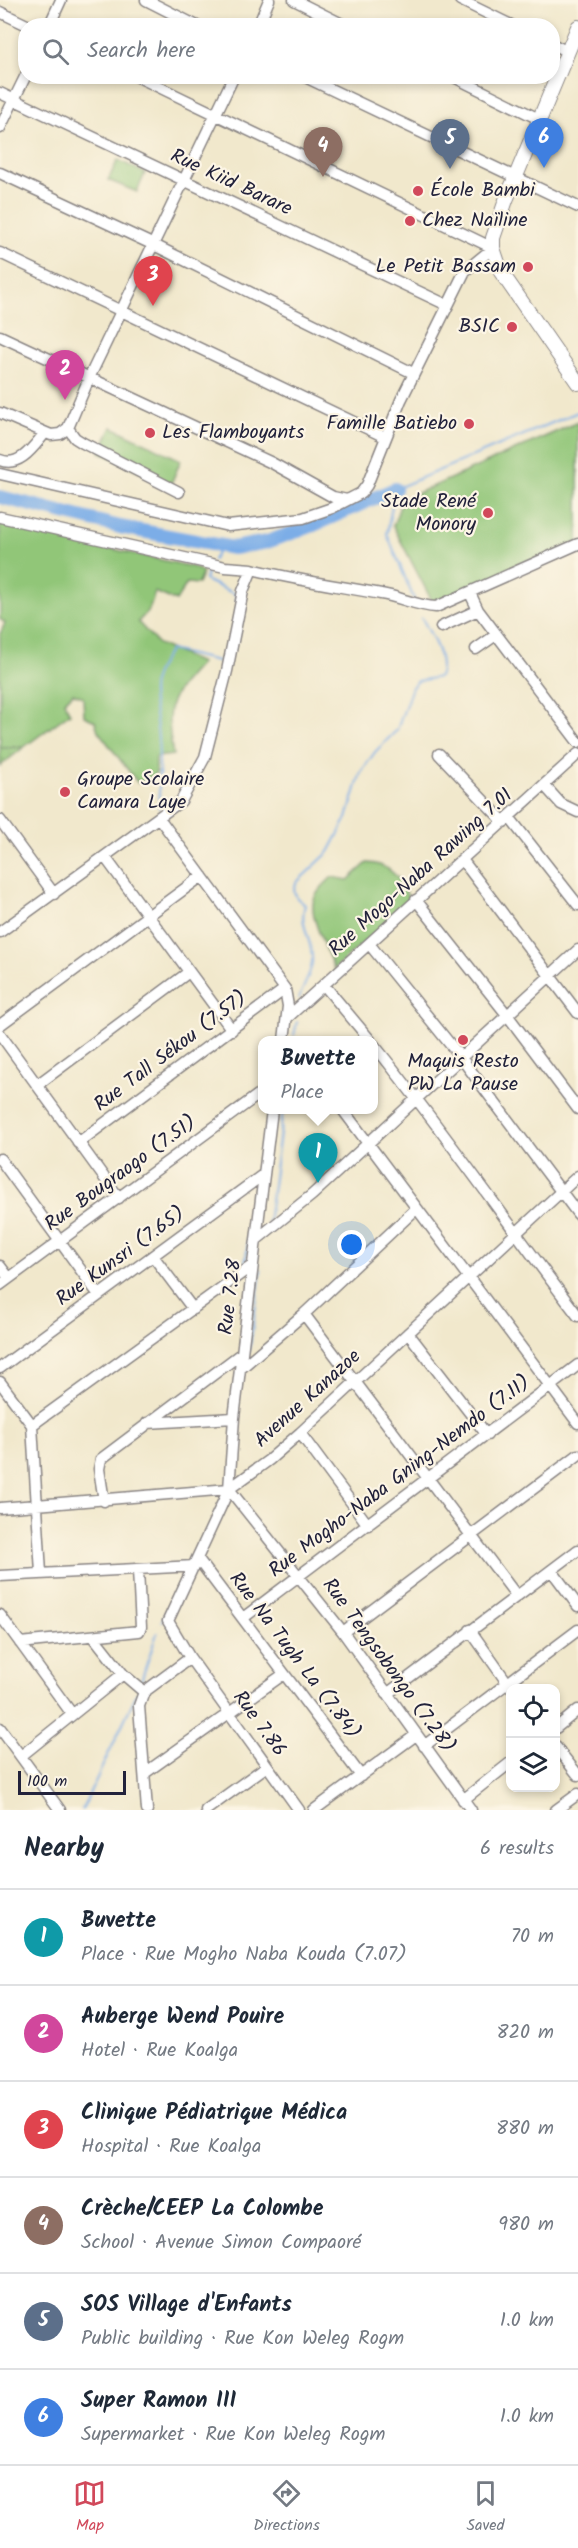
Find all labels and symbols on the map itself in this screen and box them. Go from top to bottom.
pin: 6 [524,118,564,168]
pin: 5 [430,120,470,169]
pin: 4 [304,128,342,177]
street label: Rue Kiid Barare [165,141,297,225]
place label: École Bambi [430,175,536,207]
marker: École Bambi [411,184,425,198]
place label: Chez Naïline [422,205,528,237]
marker: Chez Naïline [403,214,417,228]
place label: Le Petit Bassam [375,251,516,283]
pin: 3 [134,256,172,306]
marker: Le Petit Bassam [521,260,535,274]
place label: BSIC [458,311,500,343]
marker: BSIC [505,320,519,334]
pin: 2 [46,350,84,400]
place label: Famille Batiebo [326,408,457,440]
place label: Les Flamboyants [162,417,305,449]
marker: Famille Batiebo [462,417,476,431]
marker: Les Flamboyants [143,426,157,440]
place label: Stade René Monory [381,486,477,541]
marker: Stade René Monory [481,506,495,520]
place label: Groupe Scolaire Camara Laye [77,764,204,819]
street label: Rue Mogo-Naba Rawing 7.01 [321,781,521,965]
marker: Groupe Scolaire Camara Laye [58,785,72,799]
street label: Rue Tall Sékou (7.57) [87,983,255,1121]
marker: Maquis Resto PW La Pause [456,1033,470,1047]
place label: Maquis Resto PW La Pause [407,1046,519,1101]
street label: Rue Bougraogo (7.51) [38,1108,204,1240]
pin: 1 [298,1134,338,1183]
street label: Rue Kunsri (7.65) [49,1199,193,1315]
your location [337,1230,366,1259]
street label: Rue 7.28 [210,1256,252,1337]
street label: Avenue Kanazoe [247,1342,369,1456]
street label: Rue Mogho-Naba Gning-Nemdo (7.11) [262,1368,538,1586]
street label: Rue Na Tugh La (7.84) [220,1565,368,1747]
street label: Rue Tengsobongo (7.28) [313,1572,463,1760]
street label: Rue 7.86 [224,1684,294,1764]
scale bar [18,1768,126,1796]

